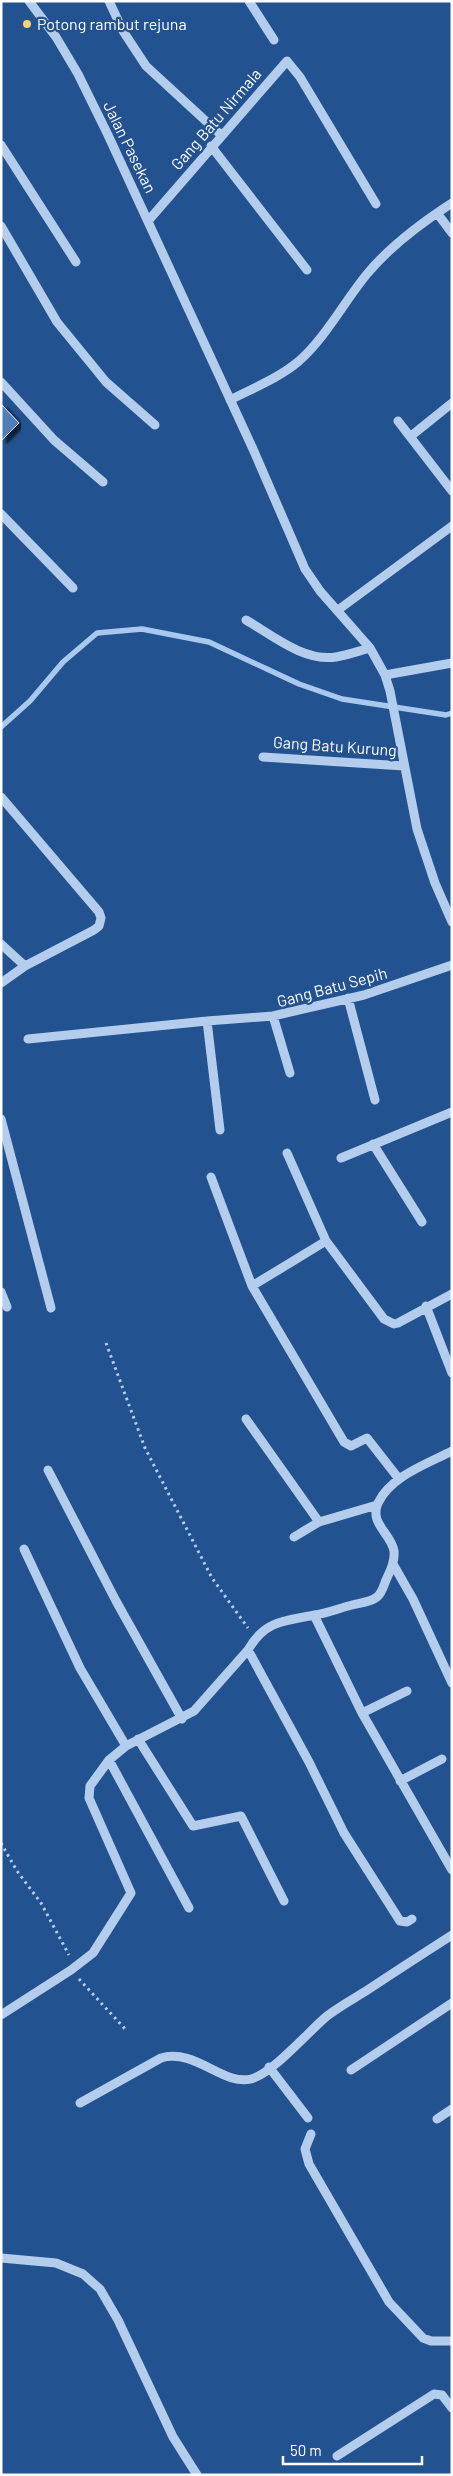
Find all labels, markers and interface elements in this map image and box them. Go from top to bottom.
place label: Potong rambut rejuna [37,14,187,33]
marker: Potong rambut rejuna [21,18,33,30]
street label: Gang Batu Nirmala [167,64,265,173]
street label: Jalan Pasekan [100,98,161,196]
street label: Gang Batu Kurung [273,732,397,759]
street label: Gang Batu Sepih [275,963,389,1010]
scale bar [283,2434,422,2466]
text: 50 m [290,2441,322,2459]

